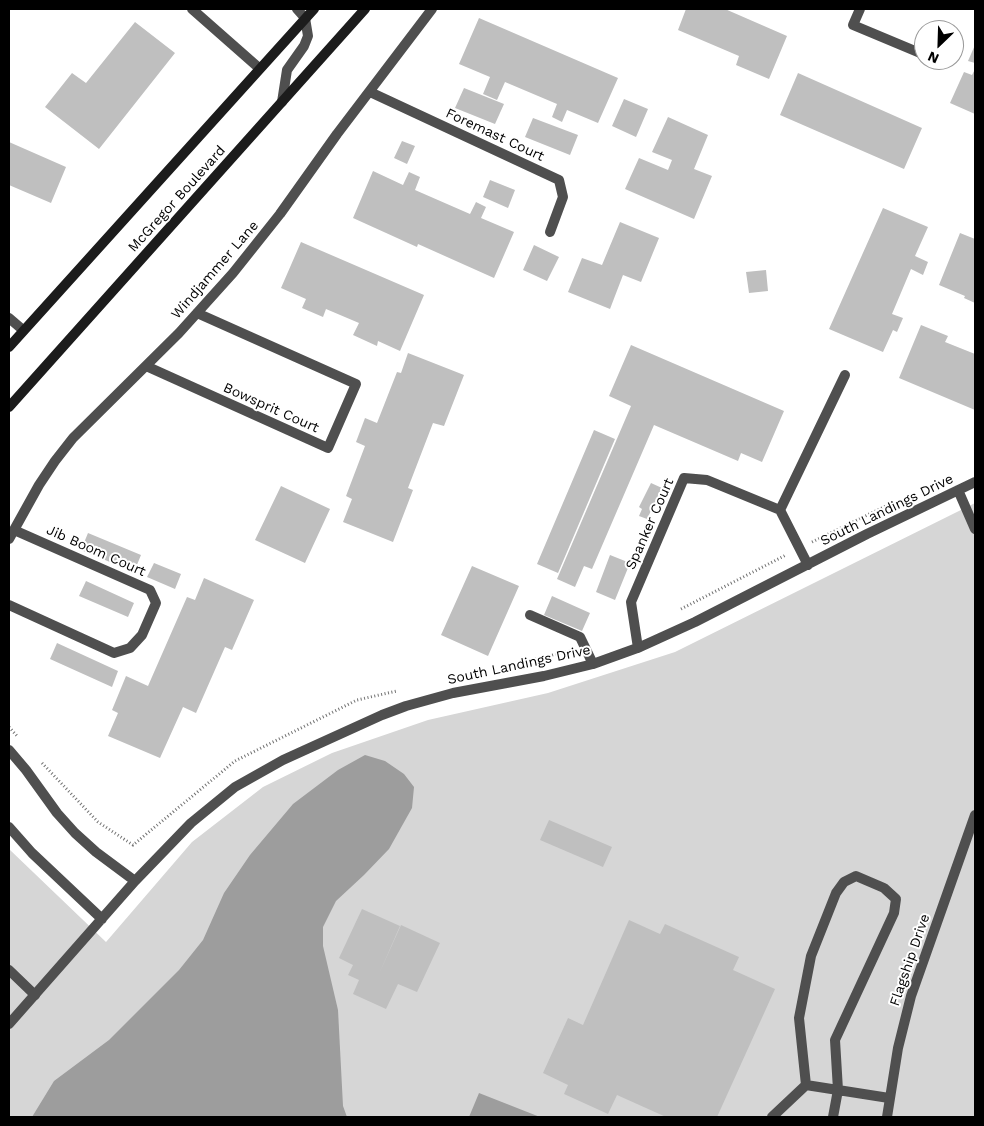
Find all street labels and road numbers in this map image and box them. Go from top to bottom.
street label: Foremast Court [443,105,547,165]
street label: McGregor Boulevard [125,142,229,256]
street label: Windjammer Lane [168,217,262,323]
street label: Bowsprit Court [221,379,321,437]
street label: South Landings Drive [818,470,956,550]
street label: Spanker Court [622,476,678,572]
street label: Jib Boom Court [44,522,148,580]
street label: South Landings Drive [446,642,592,688]
street label: Flagship Drive [886,912,934,1008]

